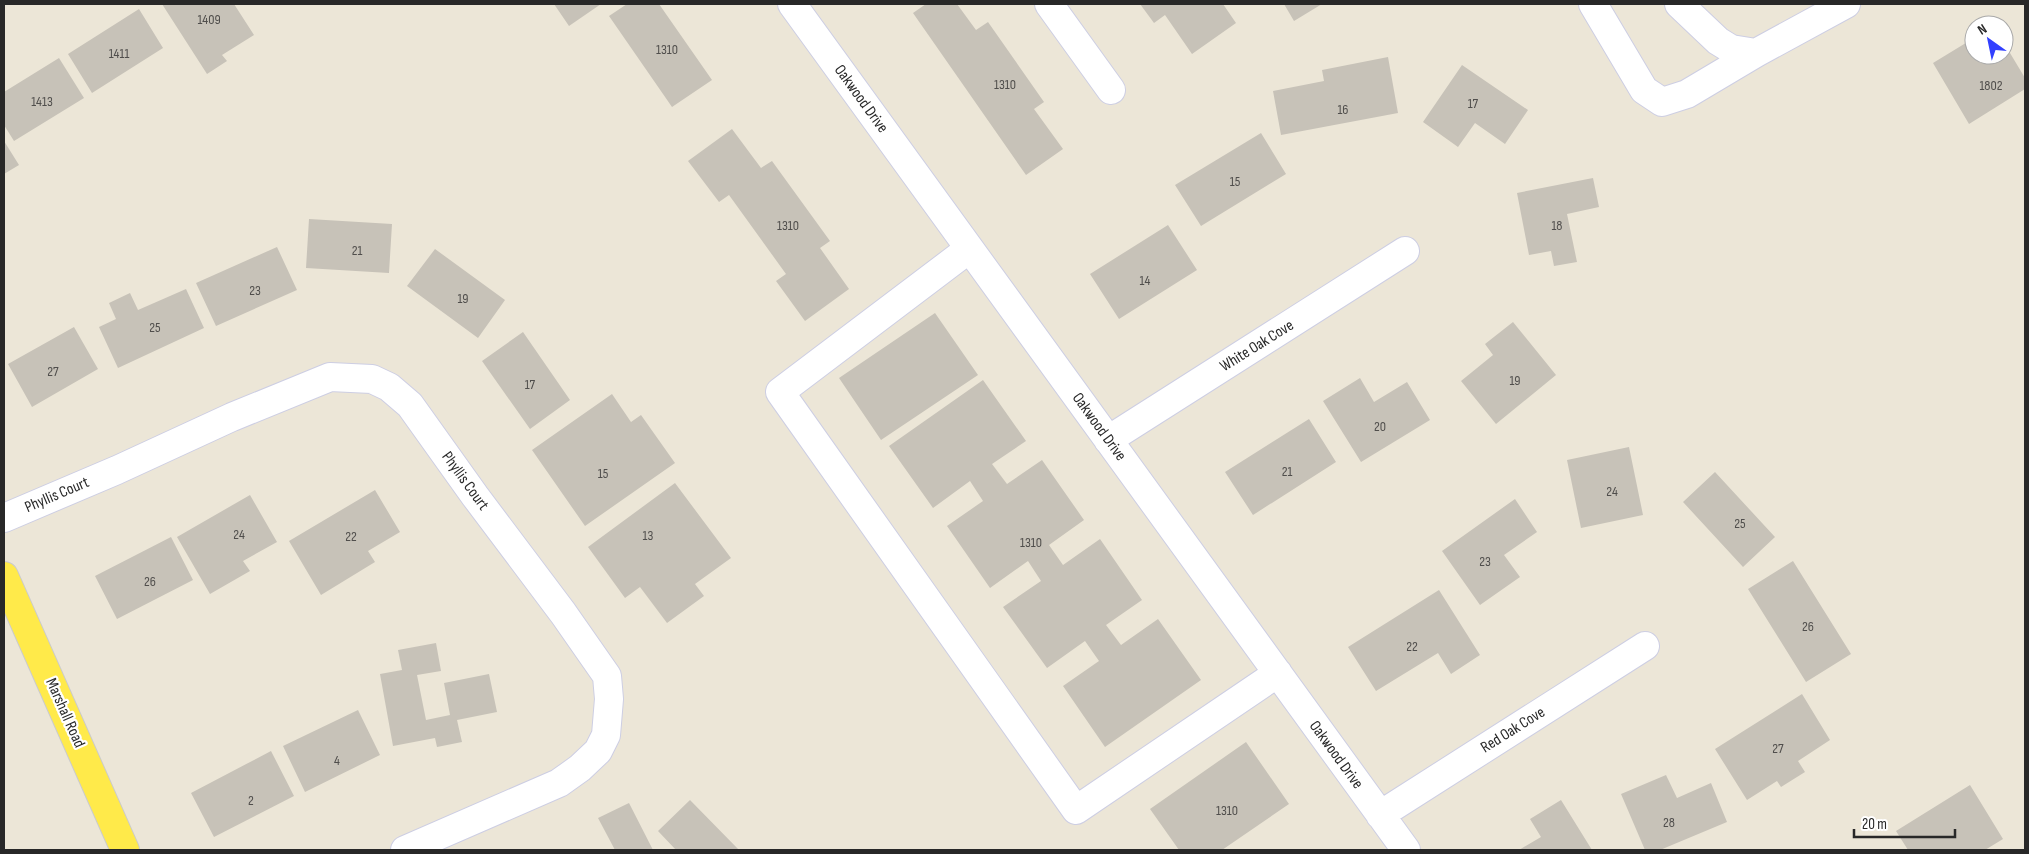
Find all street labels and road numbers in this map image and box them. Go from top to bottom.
street label: Oakwood Drive [830,61,892,137]
street label: White Oak Cove [1217,316,1297,376]
street label: Oakwood Drive [1068,389,1130,465]
street label: Phyllis Court [437,448,493,514]
street label: Phyllis Court [22,473,92,517]
street label: Marshall Road [41,675,89,751]
street label: Red Oak Cove [1477,703,1549,757]
street label: Oakwood Drive [1305,717,1367,793]

